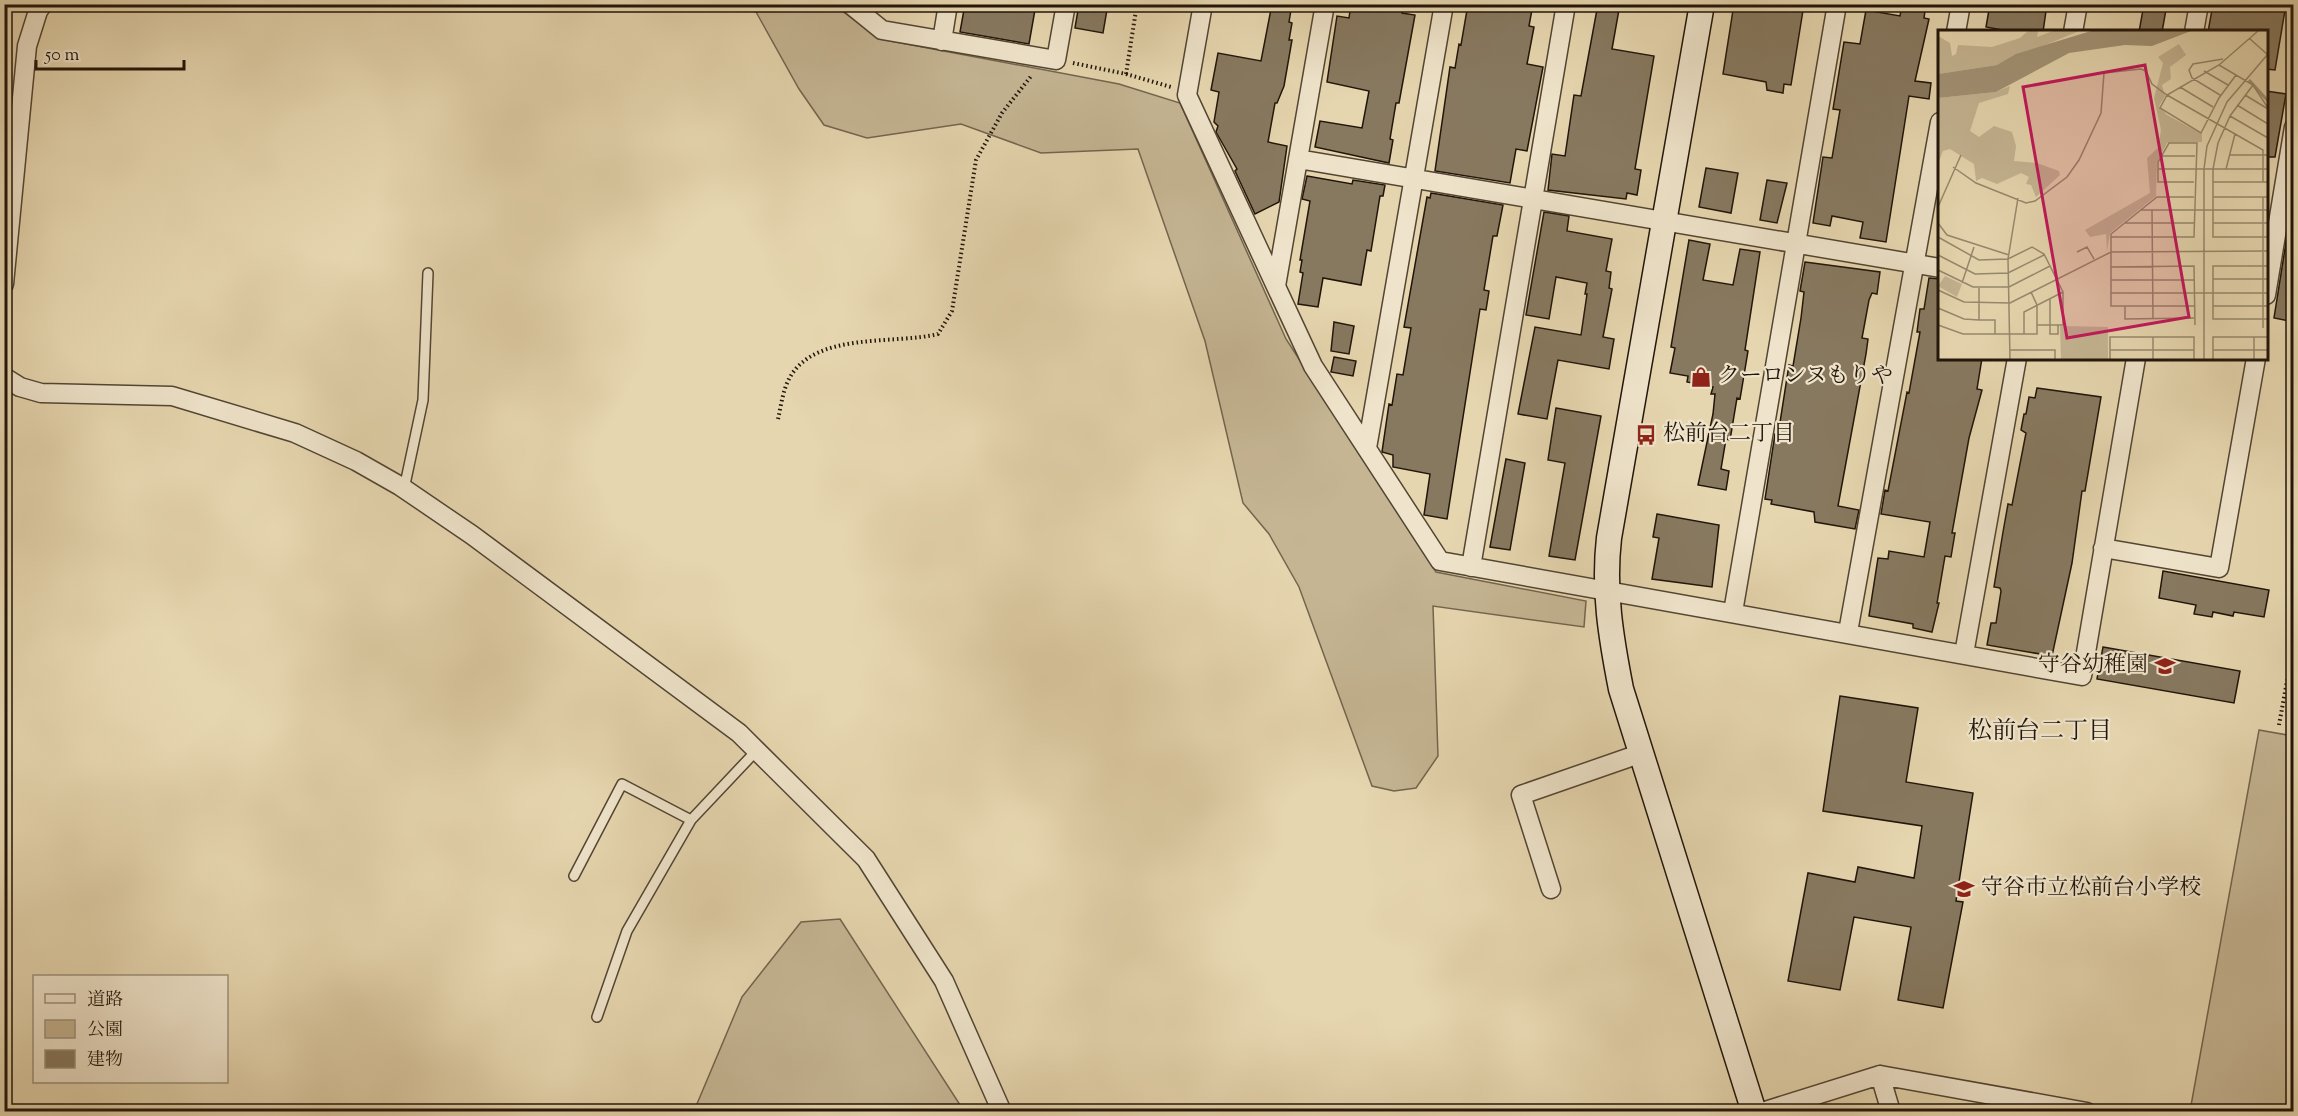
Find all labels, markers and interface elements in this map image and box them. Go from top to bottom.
inset map [1938,30,2268,360]
scale bar [36,33,184,71]
text: 50 m [44,43,80,69]
place label: クーロンヌもりや [1718,361,1893,393]
shop icon: クーロンヌもりや [1689,365,1713,389]
place label: 松前台二丁目 [1663,419,1795,451]
bus stop icon: 松前台二丁目 [1634,423,1658,447]
place label: 守谷幼稚園 [2038,650,2148,682]
school or university icon: 守谷幼稚園 [2153,654,2177,678]
district label: 松前台二丁目 [1968,715,2112,749]
place label: 守谷市立松前台小学校 [1981,873,2201,905]
school or university icon: 守谷市立松前台小学校 [1952,877,1976,901]
legend [33,975,228,1083]
text: 道路 [87,988,123,1014]
text: 公園 [87,1018,123,1044]
text: 建物 [87,1048,123,1074]

